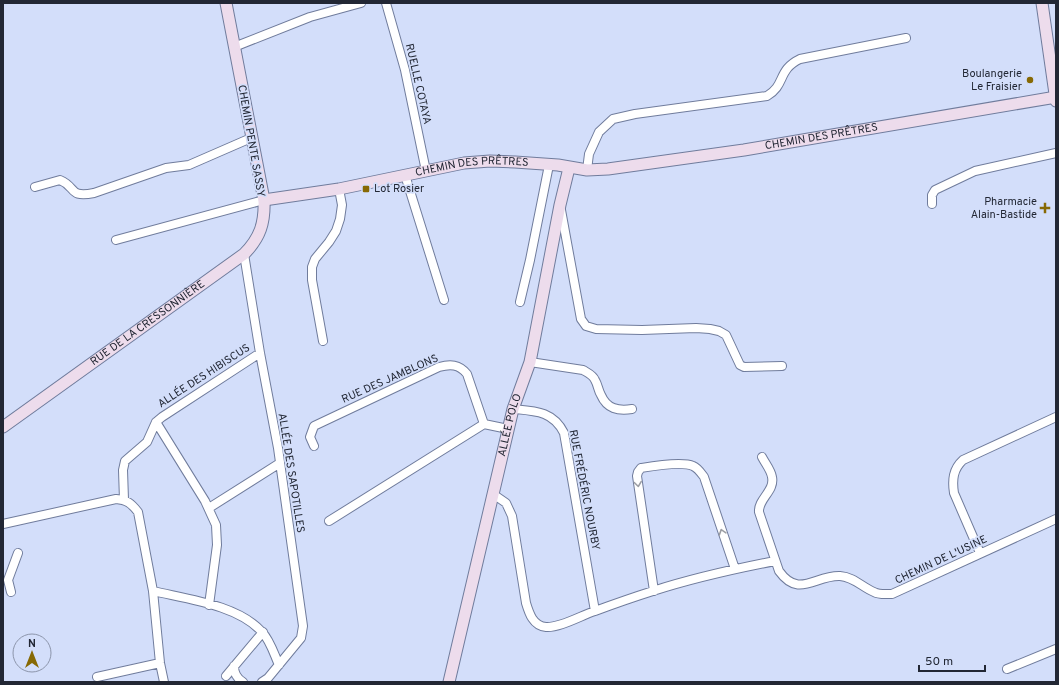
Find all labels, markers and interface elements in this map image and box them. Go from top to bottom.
street label: RUELLE COTAYA [402,42,434,126]
place label: Boulangerie Le Fraisier [962,67,1023,94]
marker: Boulangerie Le Fraisier [1025,75,1035,85]
street label: CHEMIN PENTE SASSY [234,84,268,198]
street label: CHEMIN DES PRÊTRES [764,120,879,153]
street label: CHEMIN DES PRÊTRES [414,153,529,180]
place label: Lot Rosier [374,182,425,196]
marker: Lot Rosier [361,184,371,194]
place label: Pharmacie Alain-Bastide [971,195,1037,222]
marker: Pharmacie Alain-Bastide [1040,203,1050,213]
street label: RUE DE LA CRESSONNIÈRE [88,277,208,369]
street label: ALLÉE DES HIBISCUS [155,340,253,411]
street label: RUE DES JAMBLONS [339,351,441,407]
street label: ALLÉE POLO [495,392,525,458]
street label: ALLÉE DES SAPOTILLES [275,412,308,534]
street label: RUE FRÉDÉRIC NOURBY [565,428,604,551]
one-way arrow [633,481,642,487]
one-way arrow [718,529,727,536]
street label: CHEMIN DE L'USINE [893,532,989,588]
north arrow [12,633,52,673]
text: N [28,637,36,651]
scale bar [919,647,985,673]
text: 50 m [925,654,953,670]

